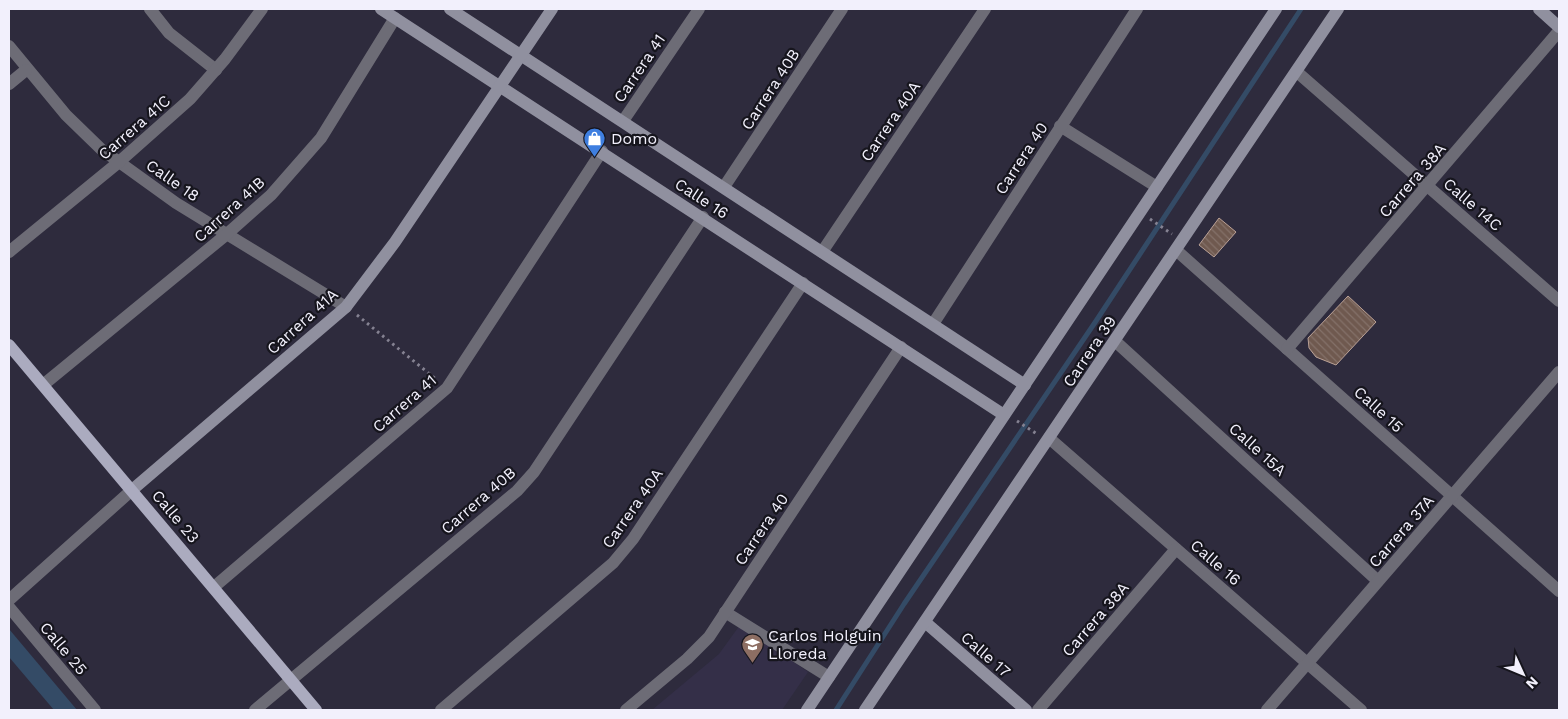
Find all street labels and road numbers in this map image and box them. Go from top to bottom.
street label: Carrera 41 [610,31,669,106]
street label: Carrera 40B [737,45,804,133]
street label: Carrera 40A [857,77,924,165]
street label: Carrera 41C [94,91,174,164]
street label: Carrera 40 [991,119,1052,198]
street label: Carrera 38A [1375,139,1450,221]
street label: Calle 18 [143,155,203,205]
street label: Carrera 41B [190,173,269,246]
street label: Calle 16 [671,174,732,223]
street label: Calle 14C [1440,174,1506,235]
street label: Carrera 41A [263,284,342,358]
street label: Carrera 39 [1059,312,1120,390]
street label: Carrera 41 [369,371,440,436]
street label: Calle 15 [1350,382,1407,436]
street label: Calle 15A [1225,419,1290,480]
street label: Carrera 40B [437,463,520,538]
street label: Carrera 40A [598,464,667,552]
street label: Calle 23 [148,486,203,547]
street label: Carrera 40 [731,490,792,569]
street label: Carrera 37A [1365,491,1438,571]
street label: Calle 16 [1187,535,1245,589]
street label: Carrera 38A [1058,578,1133,660]
street label: Calle 25 [36,618,91,679]
street label: Calle 17 [957,628,1014,681]

